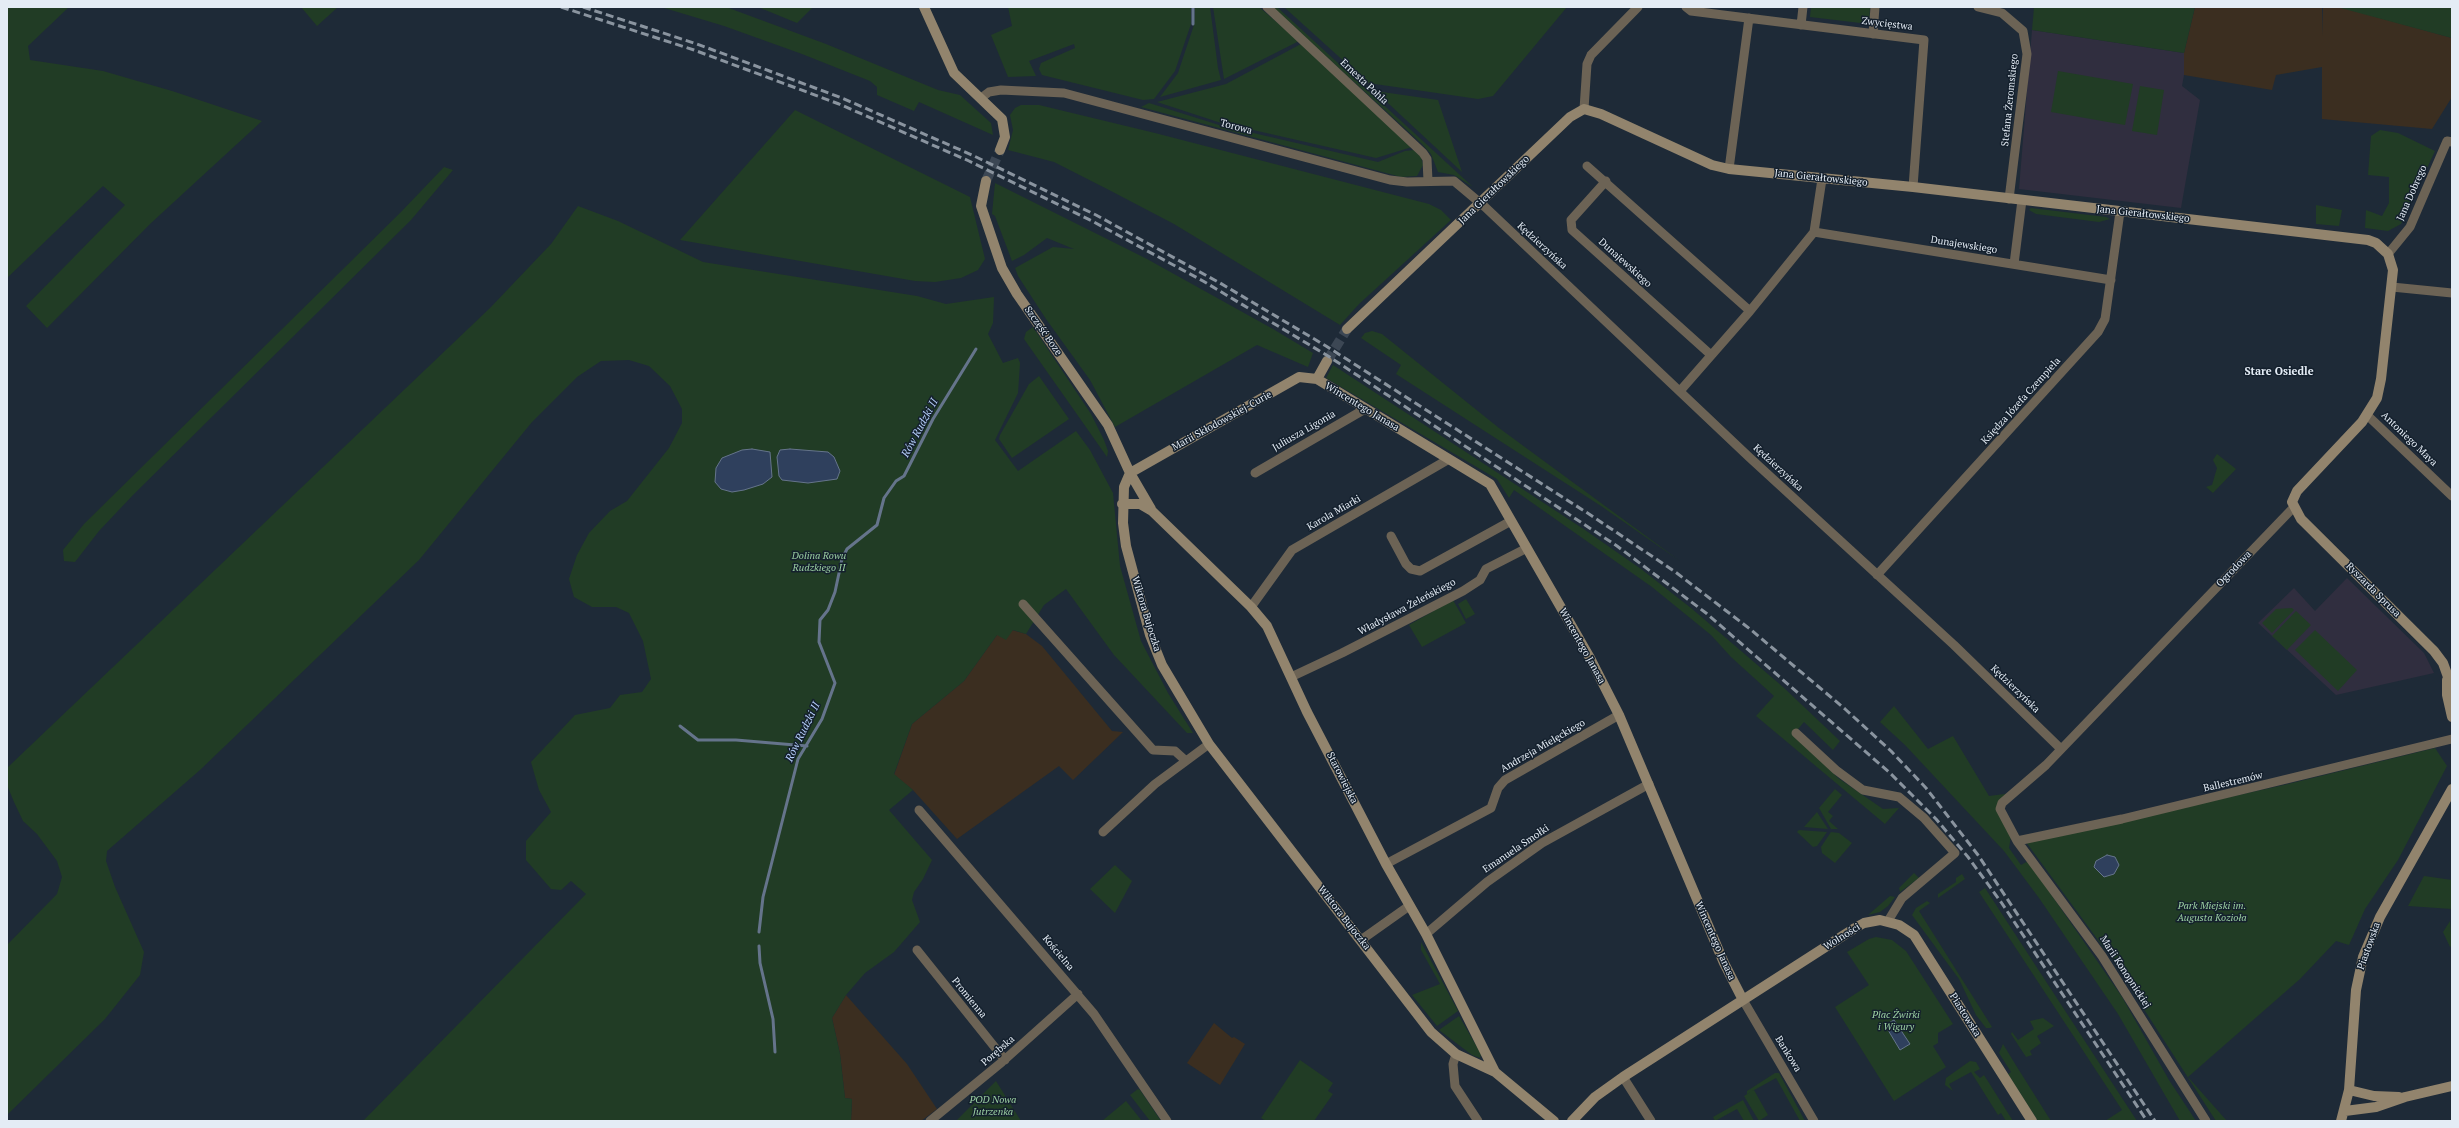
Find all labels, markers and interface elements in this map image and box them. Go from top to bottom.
street label: Zwycięstwa [1861,15,1913,33]
street label: Stefana Żeromskiego [1999,53,2021,147]
street label: Ernesta Pohla [1338,57,1390,107]
street label: Torowa [1219,117,1253,137]
street label: Jana Gierałtowskiego [1456,153,1532,227]
street label: Jana Dobrego [2394,163,2430,223]
street label: Jana Gierałtowskiego [1774,167,1868,189]
street label: Jana Gierałtowskiego [2096,203,2190,225]
street label: Kędzierzyńska [1515,220,1569,272]
street label: Dunajewskiego [1930,234,1998,256]
street label: Dunajewskiego [1596,236,1654,290]
street label: Szczęść Boze [1022,304,1064,358]
street label: Księdza Józefa Czempiela [1979,355,2063,447]
district label: Stare Osiedle [2244,365,2314,379]
street label: Wincentego Janasa [1323,380,1401,434]
street label: Marii Skłodowskiej-Curie [1170,389,1274,453]
water label: Rów Rudzki II [899,396,941,460]
street label: Juliusza Ligonia [1270,408,1338,454]
street label: Antoniego Maya [2379,409,2439,469]
street label: Kędzierzyńska [1751,442,1805,494]
street label: Karola Miarki [1305,493,1363,533]
street label: Ogrodowa [2214,549,2254,589]
park label: Dolina Rowu Rudzkiego II [792,550,846,574]
street label: Ryszarda Sprusa [2343,560,2403,620]
street label: Wiktora Bujoczka [1129,575,1163,653]
street label: Władysława Żeleńskiego [1356,576,1458,638]
street label: Wincentego Janasa [1556,606,1608,686]
street label: Kędzierzyńska [1988,663,2042,715]
water label: Rów Rudzki II [783,700,823,764]
street label: Andrzeja Mielęckiego [1499,717,1587,775]
street label: Starowiejska [1324,750,1360,806]
street label: Ballestremów [2202,769,2264,795]
street label: Emanuela Smołki [1480,822,1552,876]
street label: Wiktora Bujoczka [1315,884,1373,952]
street label: Wincentego Janasa [1692,900,1738,982]
park label: Park Miejski im. Augusta Kozioła [2177,900,2247,924]
street label: Wolności [1822,921,1862,953]
street label: Piastowska [2355,921,2383,971]
street label: Kościelna [1040,933,1076,973]
street label: Marii Konopnickiej [2097,933,2153,1011]
street label: Promienna [949,975,989,1021]
street label: Piastowska [1947,991,1983,1039]
park label: Plac Żwirki i Wigury [1872,1009,1920,1032]
street label: Porębska [979,1033,1017,1069]
street label: Bankowa [1772,1034,1804,1074]
park label: POD Nowa Jutrzenka [970,1094,1016,1118]

